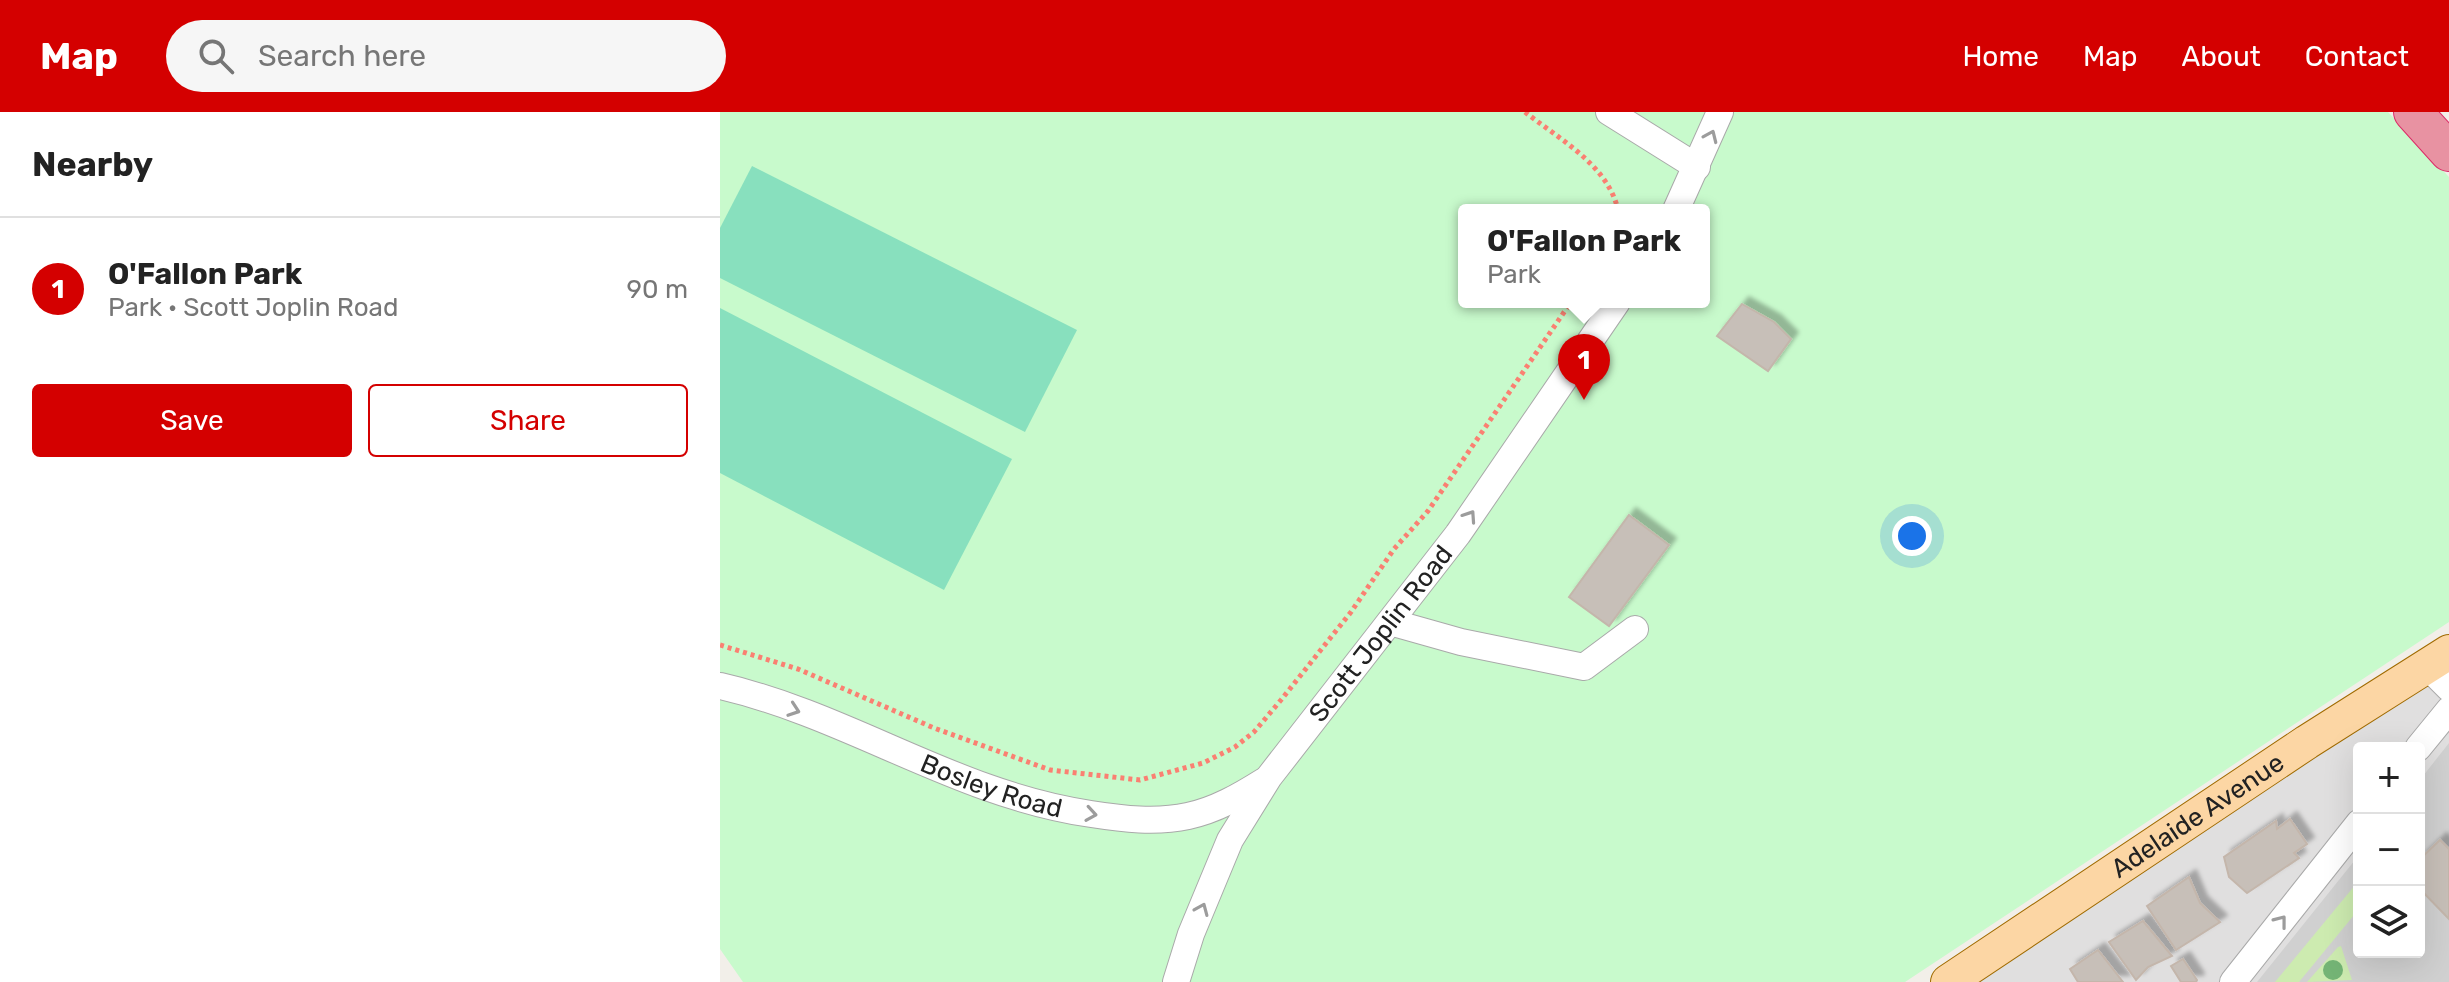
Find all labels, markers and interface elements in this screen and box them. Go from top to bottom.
search box [166,20,726,92]
text: Map [40,33,118,79]
icon: search [194,34,238,78]
text: Search here [258,38,426,74]
text: Home [1962,40,2039,73]
text: Map [2083,40,2137,73]
text: About [2181,40,2261,73]
text: Contact [2305,40,2409,73]
one-way arrow [1701,129,1717,144]
text: Nearby [32,144,153,185]
popup [1458,204,1710,308]
text: O'Fallon Park [1487,223,1681,259]
text: O'Fallon Park [108,256,302,292]
text: Park [1487,259,1541,290]
text: 1 [52,274,64,305]
text: 90 m [627,274,688,305]
text: Park · Scott Joplin Road [108,292,398,323]
pin: 1 [1558,334,1610,400]
button: Save [32,384,352,457]
button: Share [368,384,688,457]
one-way arrow [1461,510,1476,524]
your location [1892,516,1932,556]
street label: Scott Joplin Road [1303,539,1459,728]
one-way arrow [786,700,800,716]
map controls [2353,742,2425,958]
button: + [2353,742,2425,814]
street label: Adelaide Avenue [2105,747,2290,884]
street label: Bosley Road [916,748,1065,824]
one-way arrow [1084,805,1098,822]
button: − [2353,814,2425,886]
button: layers [2353,886,2425,958]
one-way arrow [1192,902,1208,917]
one-way arrow [2271,916,2286,930]

